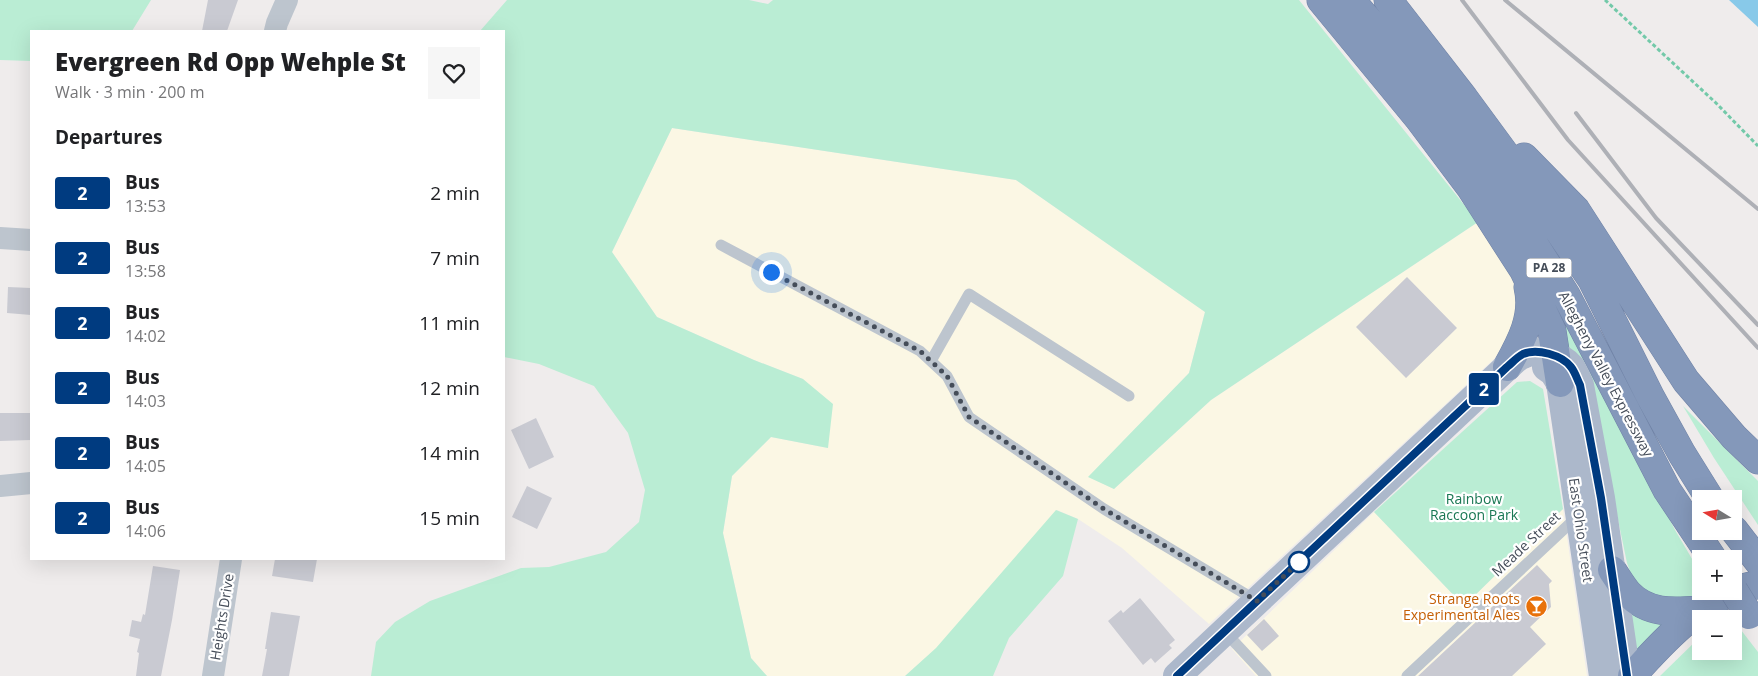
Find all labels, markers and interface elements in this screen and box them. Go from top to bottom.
text: Evergreen Rd Opp Wehple St [55,45,406,78]
button: heart [428,47,480,99]
text: Walk · 3 min · 200 m [55,81,205,103]
text: Departures [55,124,162,150]
text: Bus [125,169,160,195]
text: 2 min [430,180,480,206]
text: 2 [77,181,88,205]
text: 13:53 [125,195,166,217]
text: Bus [125,234,160,260]
text: 7 min [430,245,480,271]
text: 2 [77,246,88,270]
road number: PA 28 [1526,258,1572,278]
text: 13:58 [125,260,166,282]
your location [759,260,784,285]
street label: Allegheny Valley Expressway [1555,288,1659,461]
text: Bus [125,299,160,325]
text: 11 min [419,310,480,336]
text: 2 [77,311,88,335]
text: 14:02 [125,325,166,347]
text: Bus [125,364,160,390]
line badge: 2 [1468,373,1500,405]
text: 12 min [419,375,480,401]
text: 2 [77,376,88,400]
text: 2 [1479,377,1489,401]
text: 14:03 [125,390,166,412]
text: Bus [125,429,160,455]
text: 14 min [419,440,480,466]
text: 2 [77,441,88,465]
text: 14:05 [125,455,166,477]
street label: East Ohio Street [1565,477,1598,583]
park label: Rainbow Raccoon Park [1430,489,1519,524]
north arrow [1692,490,1742,540]
map controls [1692,490,1742,660]
text: Bus [125,494,160,520]
text: 15 min [419,505,480,531]
text: 2 [77,506,88,530]
street label: Meade Street [1487,507,1564,580]
text: 14:06 [125,520,166,542]
button: + [1692,550,1742,600]
unlabelled marker [1288,551,1310,573]
street label: Heights Drive [205,572,238,662]
place label: Strange Roots Experimental Ales [1403,589,1520,624]
bar icon: Strange Roots Experimental Ales [1524,595,1548,619]
button: − [1692,610,1742,660]

